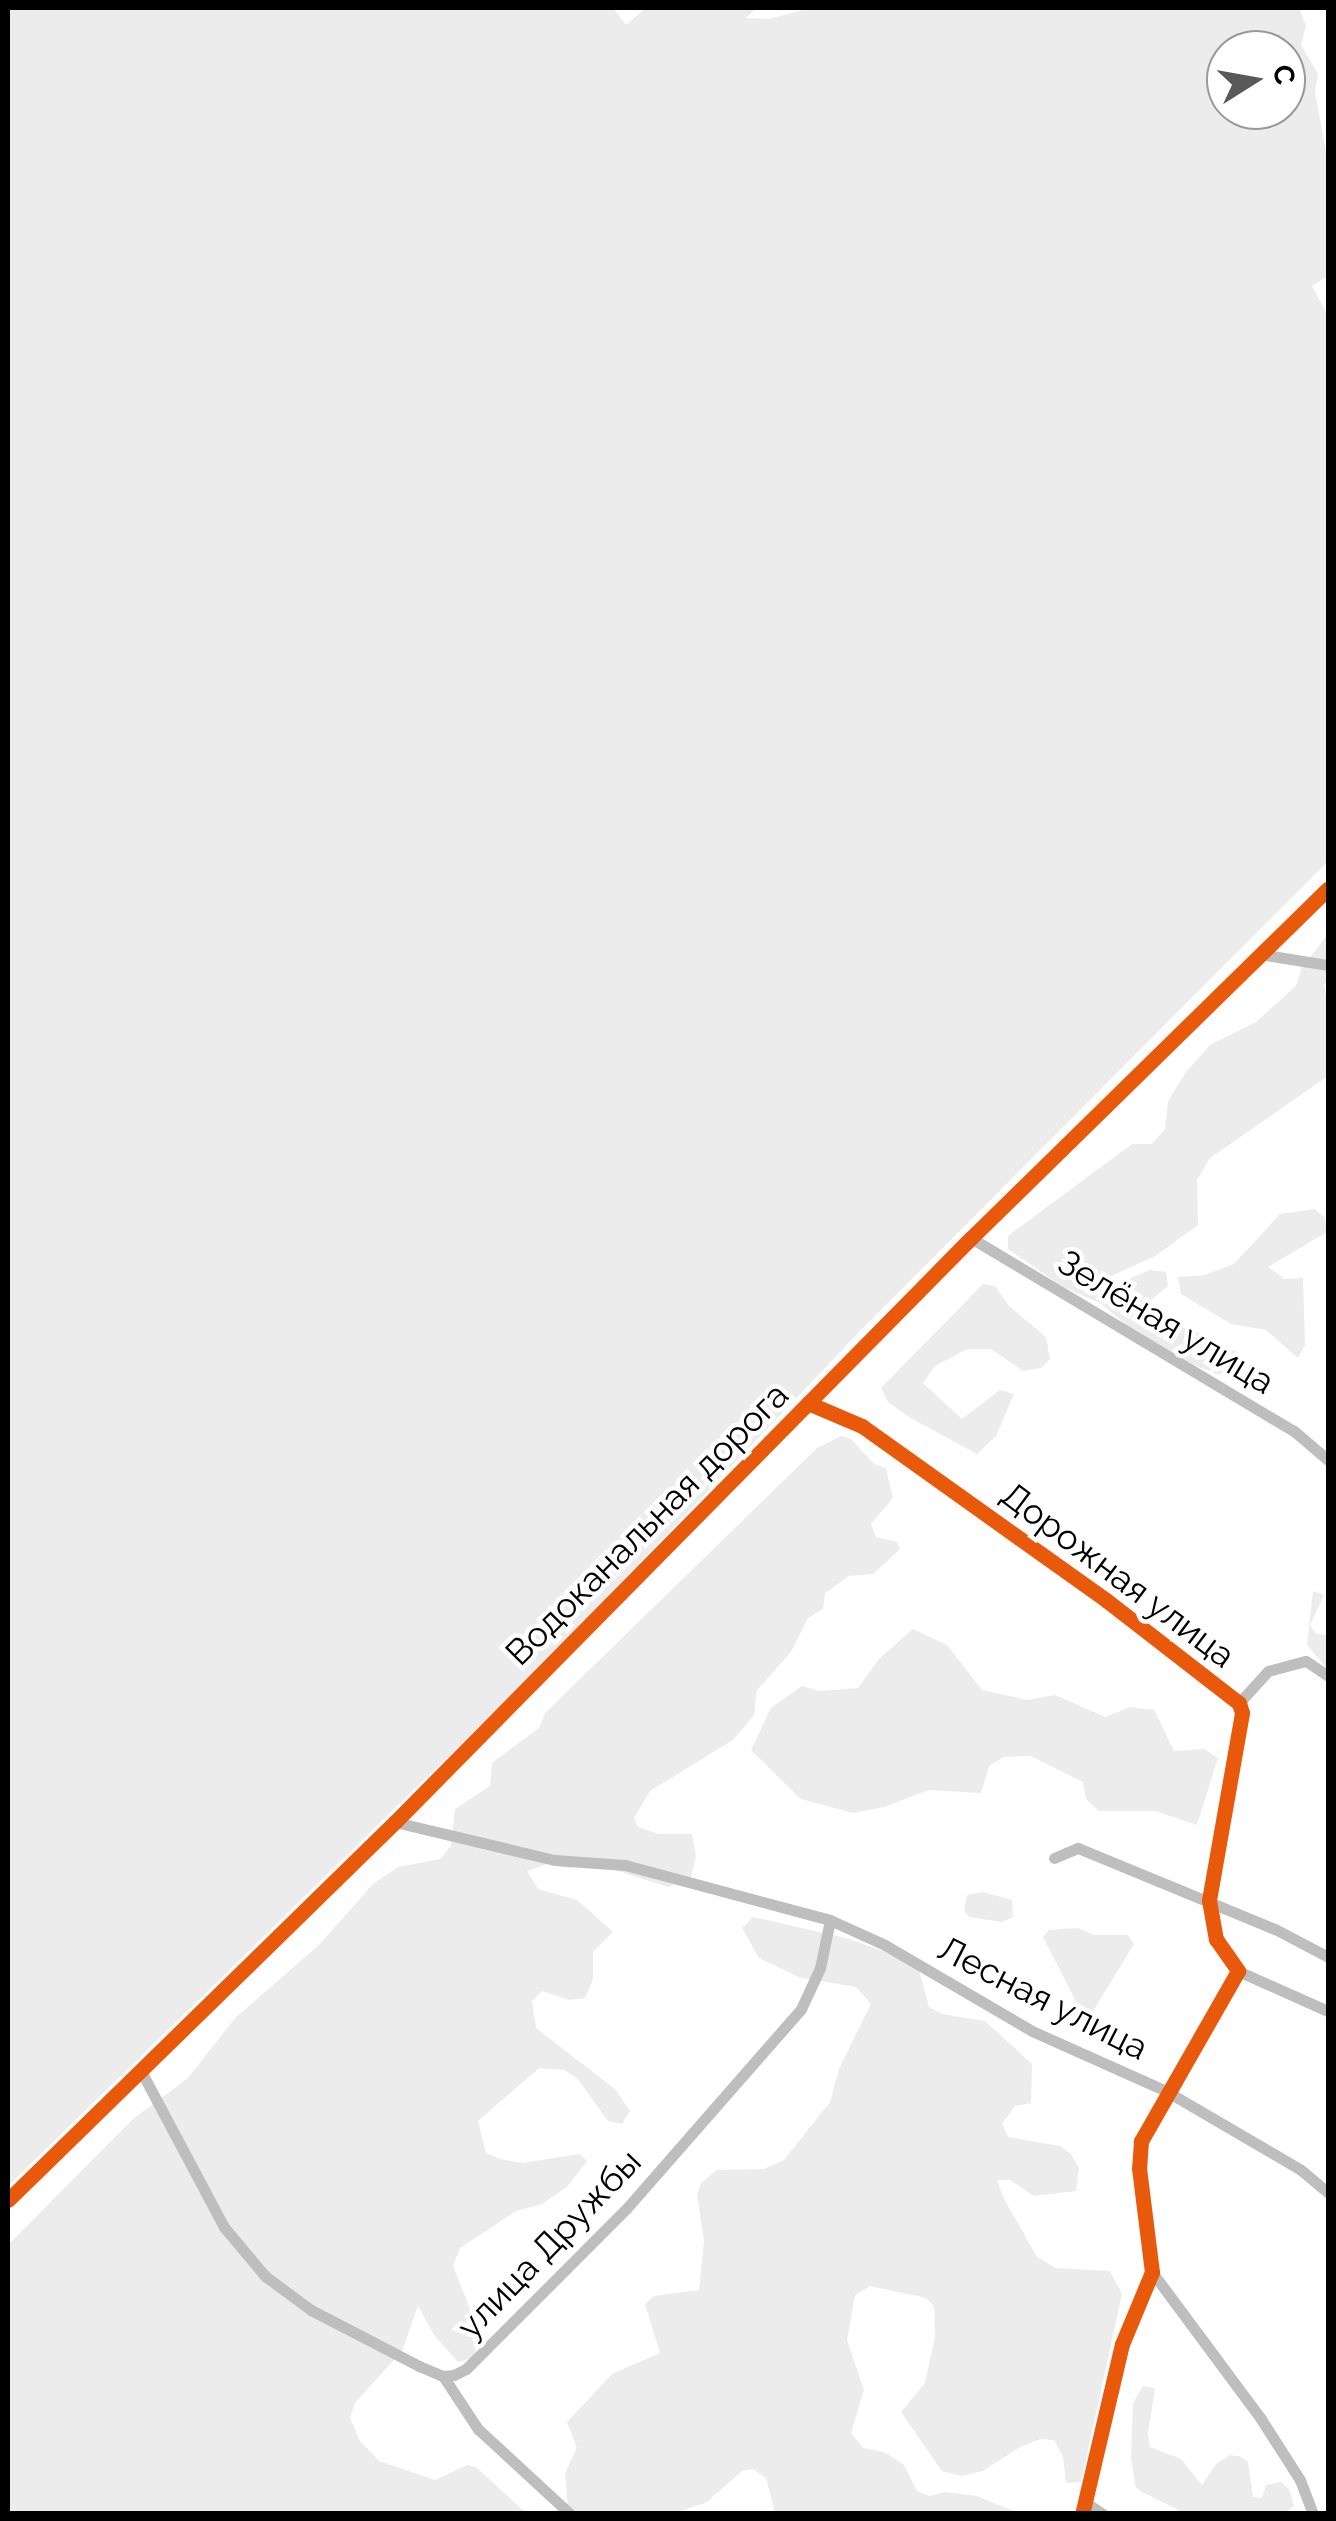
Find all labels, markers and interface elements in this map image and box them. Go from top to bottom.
north arrow [1206,30,1306,130]
text: С [1266,62,1302,87]
street label: Зелёная улица [1050,1241,1282,1403]
street label: Водоканальная дорога [497,1374,797,1674]
street label: Дорожная улица [993,1473,1243,1677]
street label: Лесная улица [931,1927,1155,2069]
street label: улица Дружбы [448,2141,650,2347]

